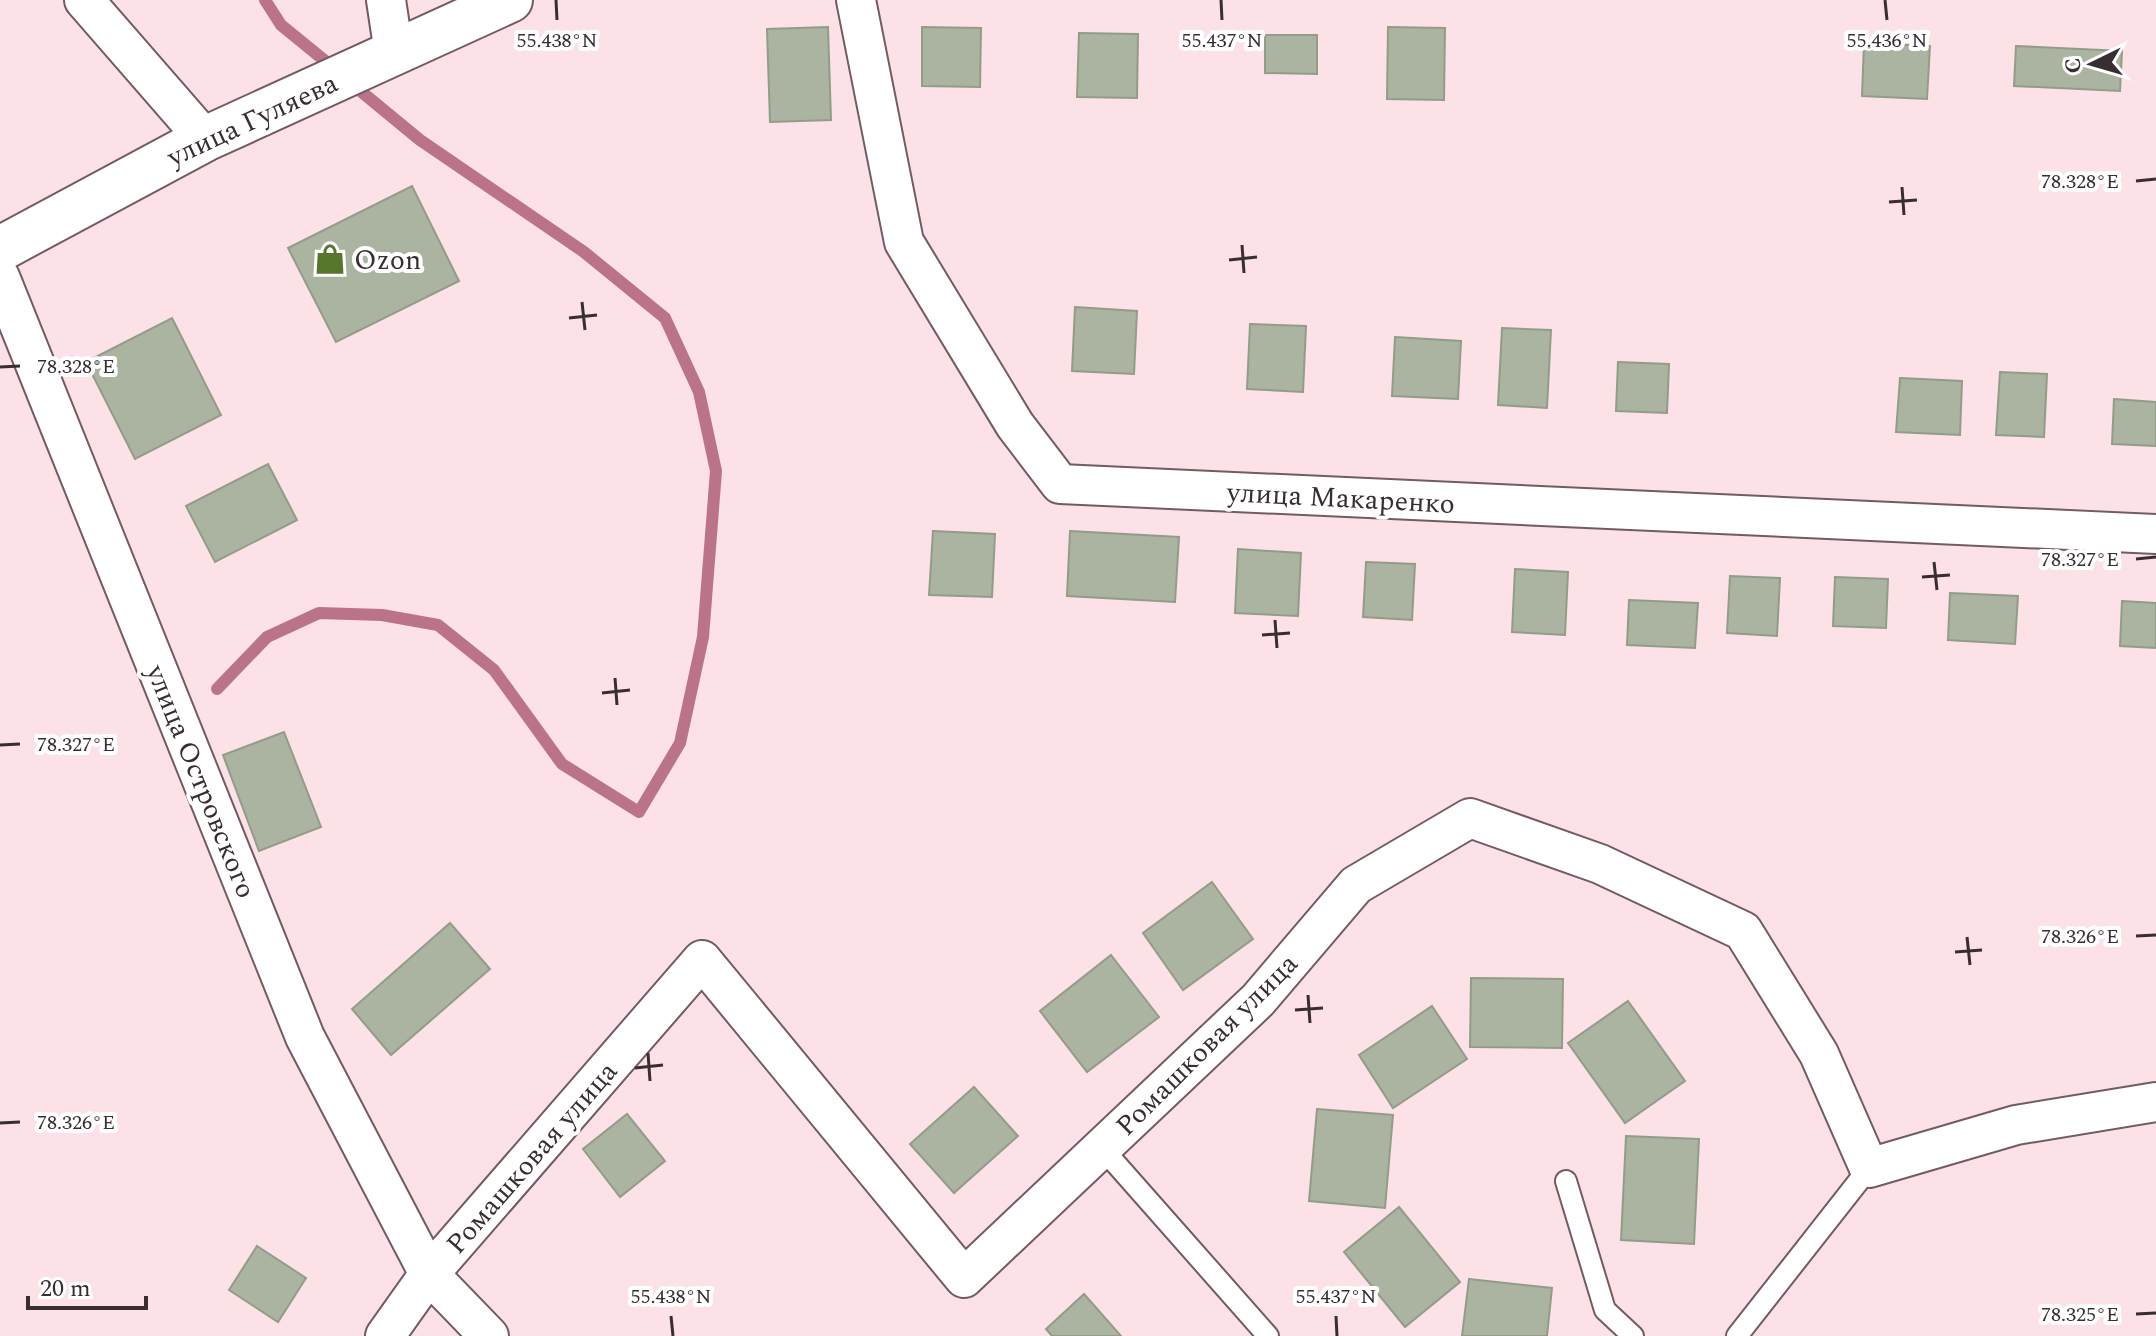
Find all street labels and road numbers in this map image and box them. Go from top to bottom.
street label: улица Гуляева [159,62,346,179]
street label: улица Макаренко [1225,471,1456,526]
street label: улица Островского [134,657,267,905]
street label: Ромашковая улица [1106,943,1309,1146]
street label: Ромашковая улица [436,1052,628,1264]

